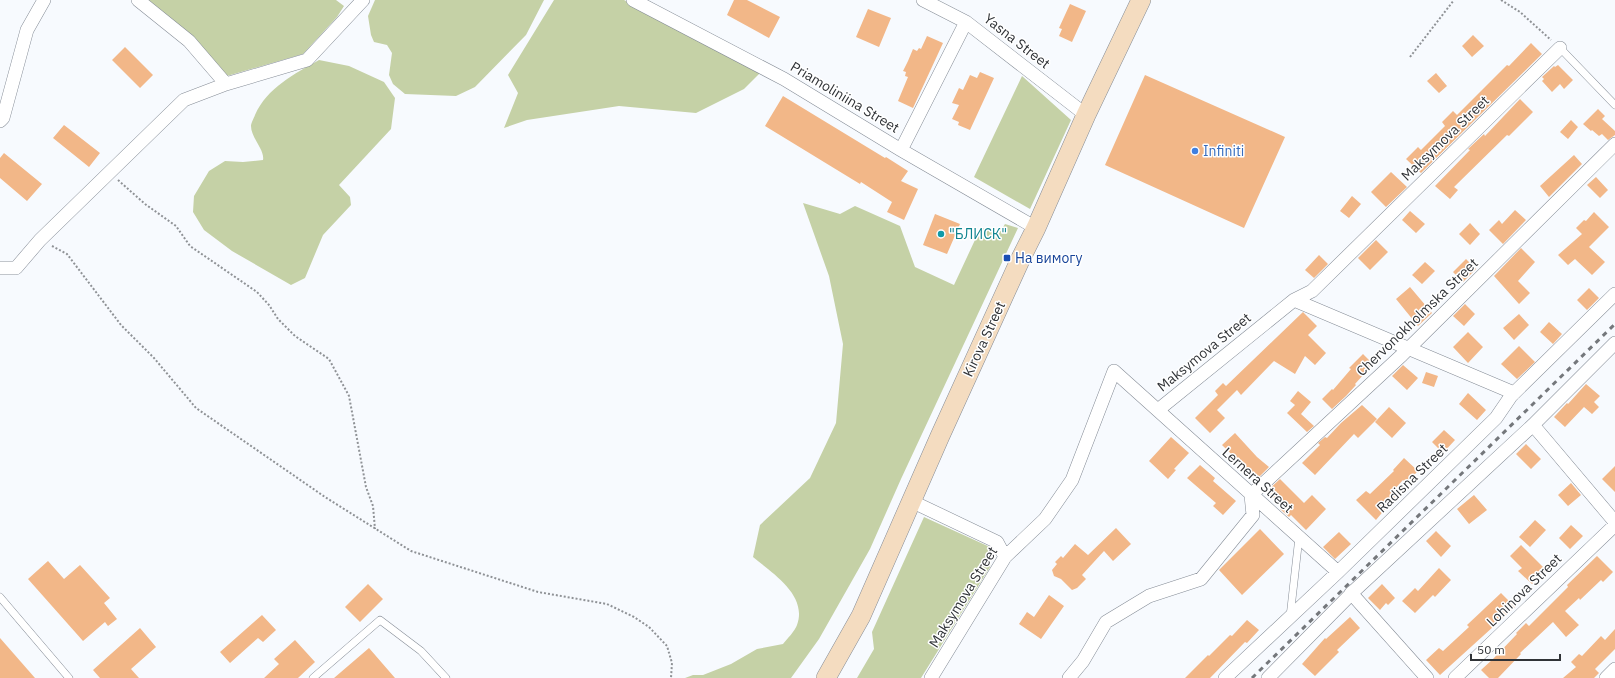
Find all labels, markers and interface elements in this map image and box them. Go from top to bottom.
street label: Yasna Street [980,10,1054,72]
street label: Priamoliniina Street [787,57,903,137]
street label: Maksymova Street [1397,91,1493,185]
place label: Infiniti [1203,142,1244,160]
marker: Infiniti [1190,146,1200,156]
place label: "БЛИСК" [949,225,1007,243]
marker: "БЛИСК" [936,229,946,239]
place label: На вимогу [1015,249,1083,267]
marker: На вимогу [1002,253,1012,263]
street label: Chervonokholmska Street [1352,254,1482,380]
street label: Kirova Street [959,298,1009,380]
street label: Maksymova Street [1153,309,1255,395]
street label: Radisna Street [1373,440,1451,516]
street label: Lernera Street [1219,443,1297,517]
street label: Maksymova Street [925,543,1001,651]
street label: Lohinova Street [1483,550,1565,630]
scale bar [1471,636,1560,662]
text: 50 m [1477,642,1505,657]

